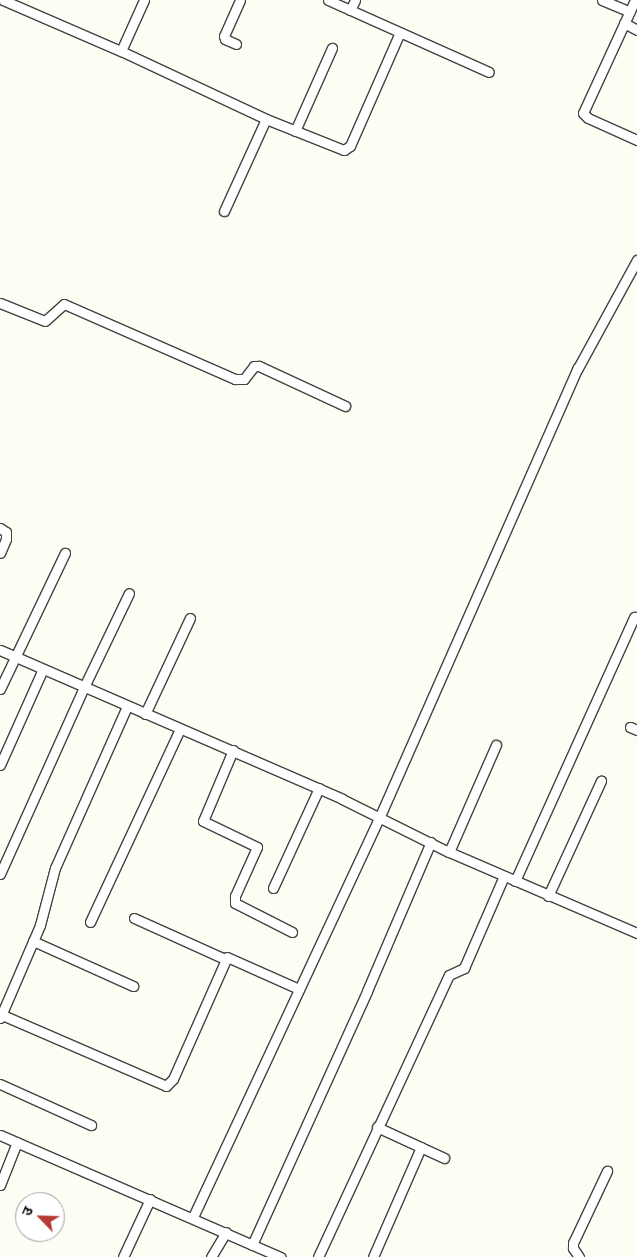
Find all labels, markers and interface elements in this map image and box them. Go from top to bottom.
north arrow [15,1192,65,1242]
text: उ [16,1203,37,1219]

